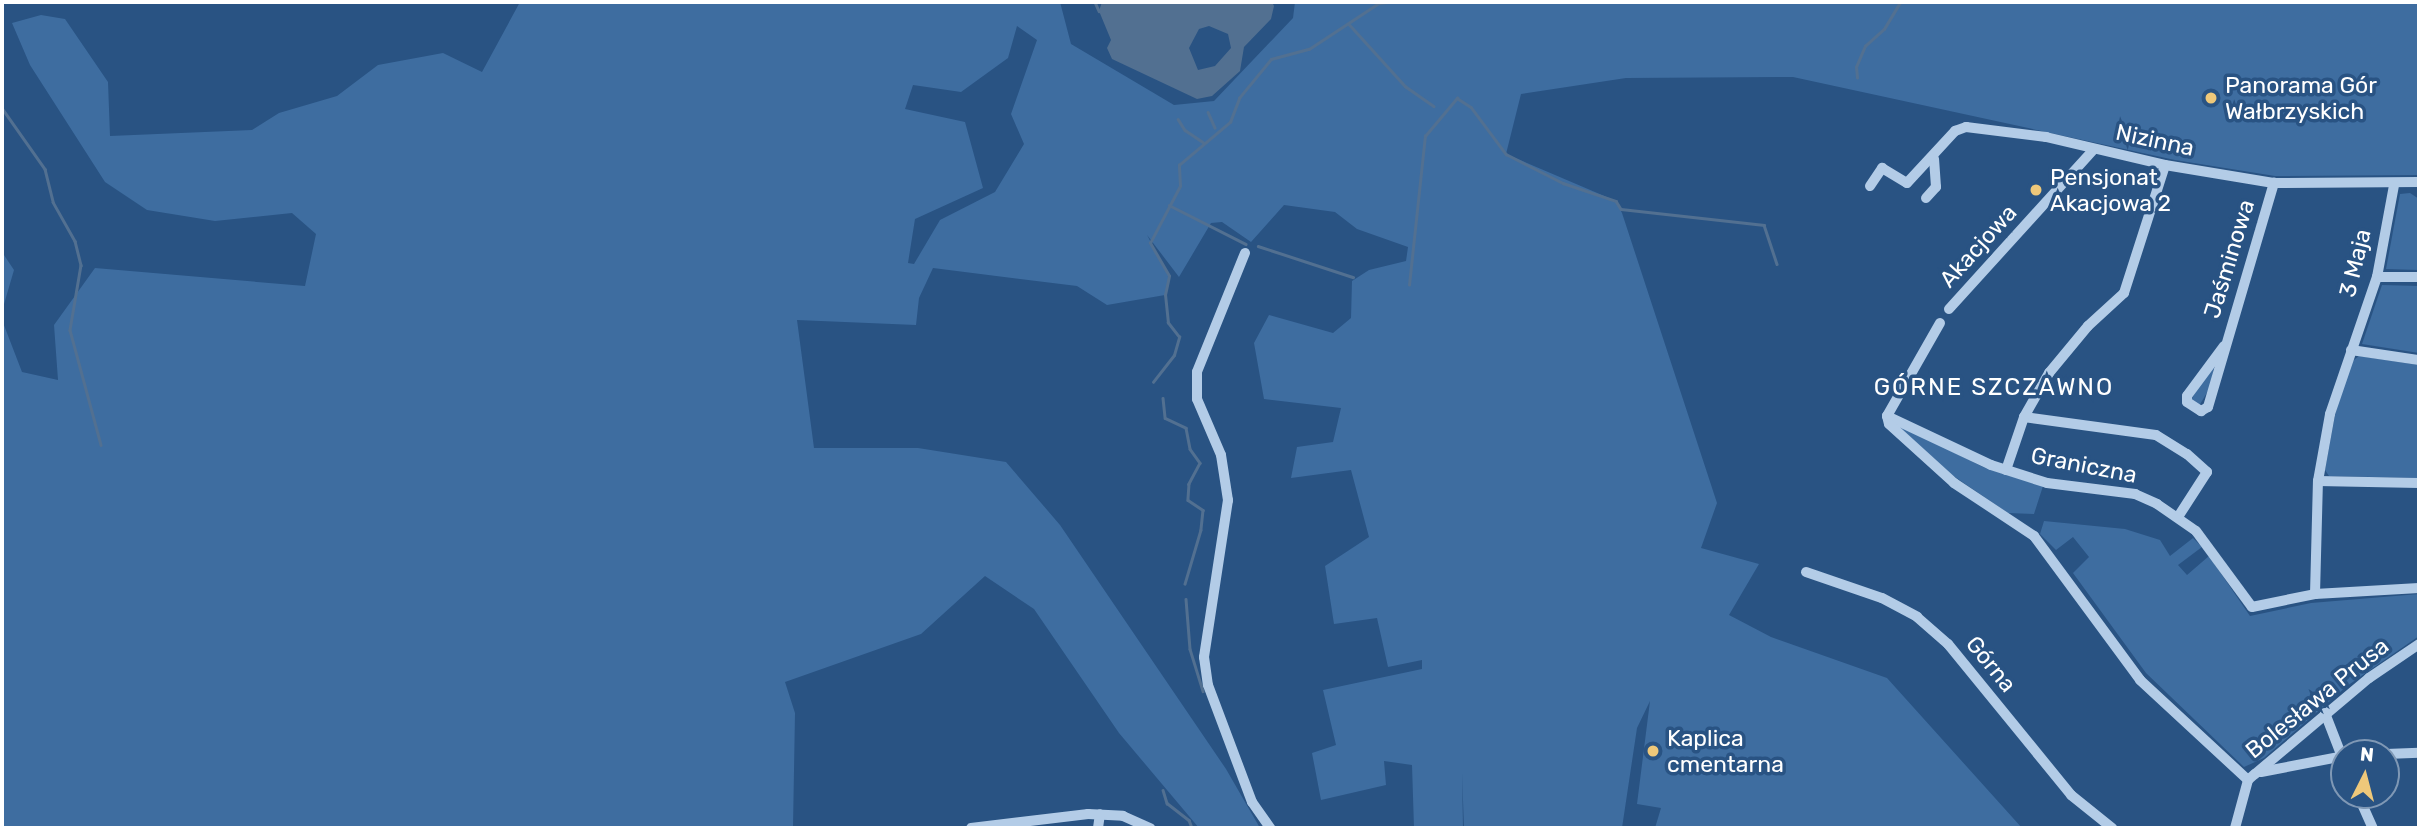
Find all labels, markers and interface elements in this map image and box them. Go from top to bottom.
place label: Panorama Gór Wałbrzyskich [2225,71,2377,125]
marker: Panorama Gór Wałbrzyskich [2203,90,2219,106]
street label: Nizinna [2113,118,2197,162]
place label: Pensjonat Akacjowa 2 [2050,163,2171,217]
marker: Pensjonat Akacjowa 2 [2028,182,2044,198]
street label: Jaśminowa [2198,196,2260,322]
street label: Akacjowa [1934,199,2022,293]
street label: 3 Maja [2333,226,2377,300]
district label: GÓRNE SZCZAWNO [1875,374,2113,402]
street label: Graniczna [2029,441,2139,489]
street label: Górna [1960,630,2022,698]
street label: Bolesława Prusa [2240,632,2394,764]
place label: Kaplica cmentarna [1667,724,1784,778]
north arrow [2330,739,2400,809]
text: N [2359,742,2375,767]
marker: Kaplica cmentarna [1645,743,1661,759]

